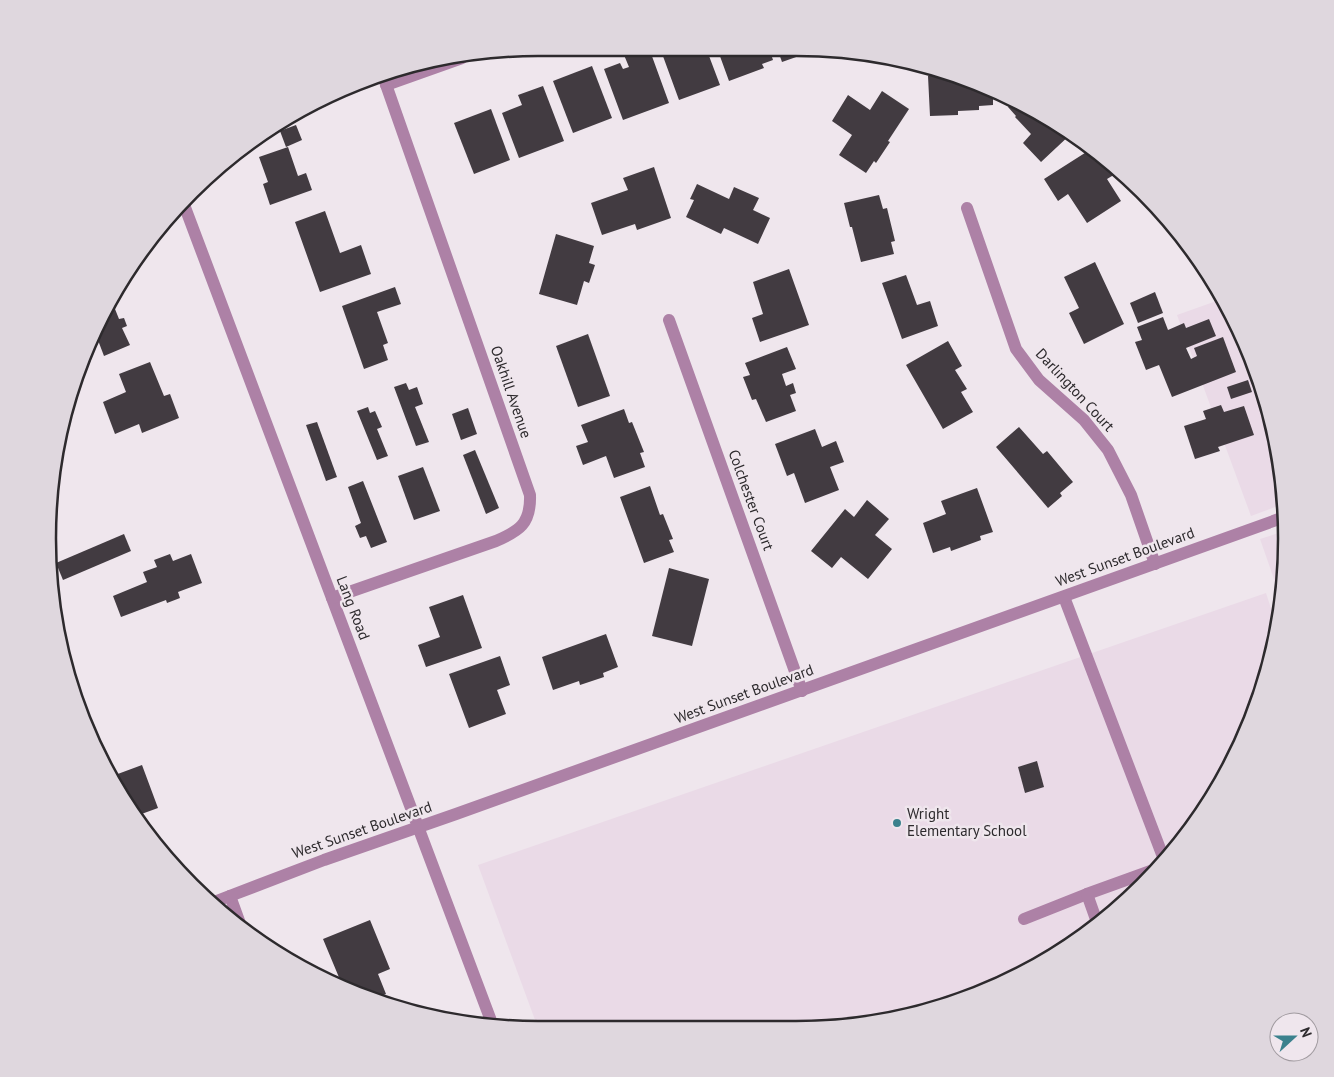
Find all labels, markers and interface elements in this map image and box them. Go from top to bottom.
street label: Oakhill Avenue [487,343,536,440]
street label: Darlington Court [1032,344,1119,435]
street label: Colchester Court [724,447,778,553]
street label: West Sunset Boulevard [1053,523,1197,591]
street label: Lang Road [333,573,374,642]
street label: West Sunset Boulevard [672,660,816,728]
street label: West Sunset Boulevard [289,797,434,862]
place label: Wright Elementary School [907,804,1027,840]
marker: Wright Elementary School [891,817,903,829]
north arrow [1269,1012,1319,1062]
text: N [1296,1025,1316,1040]

